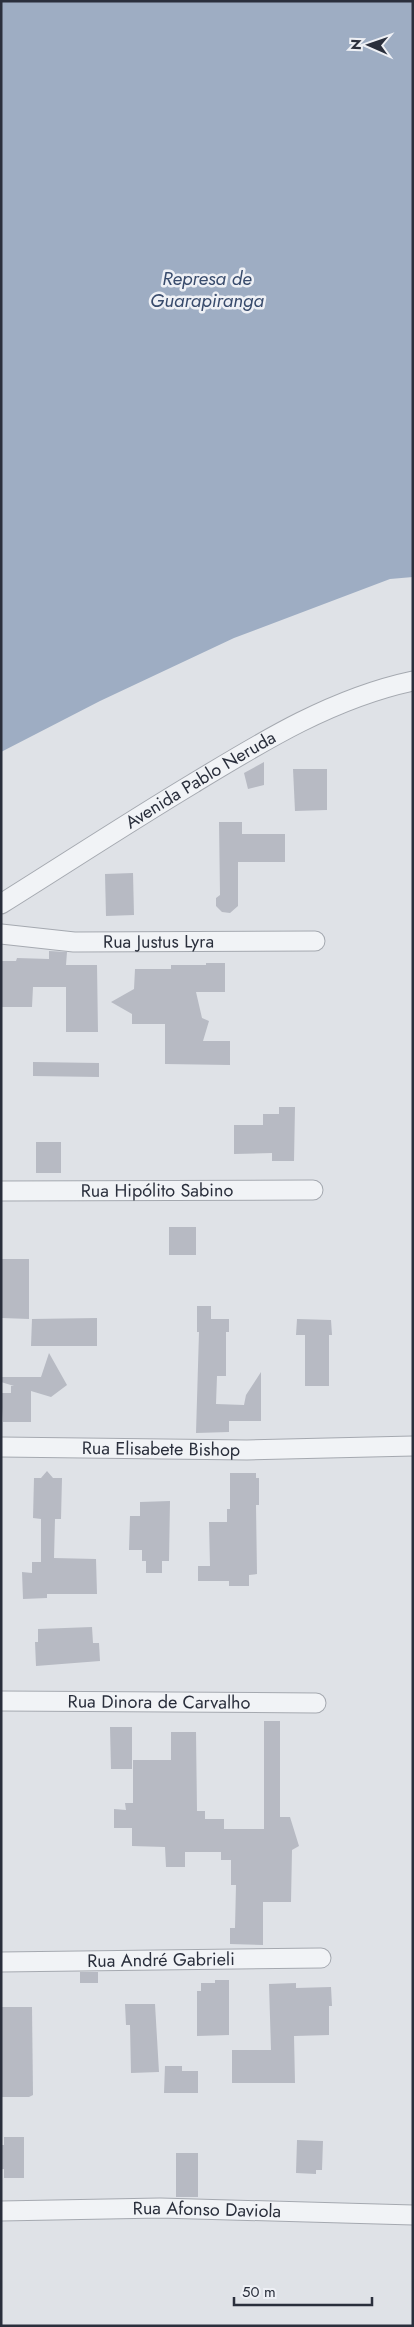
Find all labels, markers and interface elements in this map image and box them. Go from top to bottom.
north arrow [344,20,394,70]
text: N [346,39,366,50]
water label: Represa de Guarapiranga [150,265,265,314]
street label: Avenida Pablo Neruda [120,724,281,835]
street label: Rua Justus Lyra [103,928,214,955]
street label: Rua Hipólito Sabino [81,1177,233,1204]
street label: Rua Elisabete Bishop [82,1435,240,1463]
street label: Rua Dinora de Carvalho [68,1688,251,1716]
street label: Rua André Gabrieli [87,1946,235,1974]
street label: Rua Afonso Daviola [132,2195,282,2224]
scale bar [234,2274,372,2306]
text: 50 m [242,2281,276,2303]

